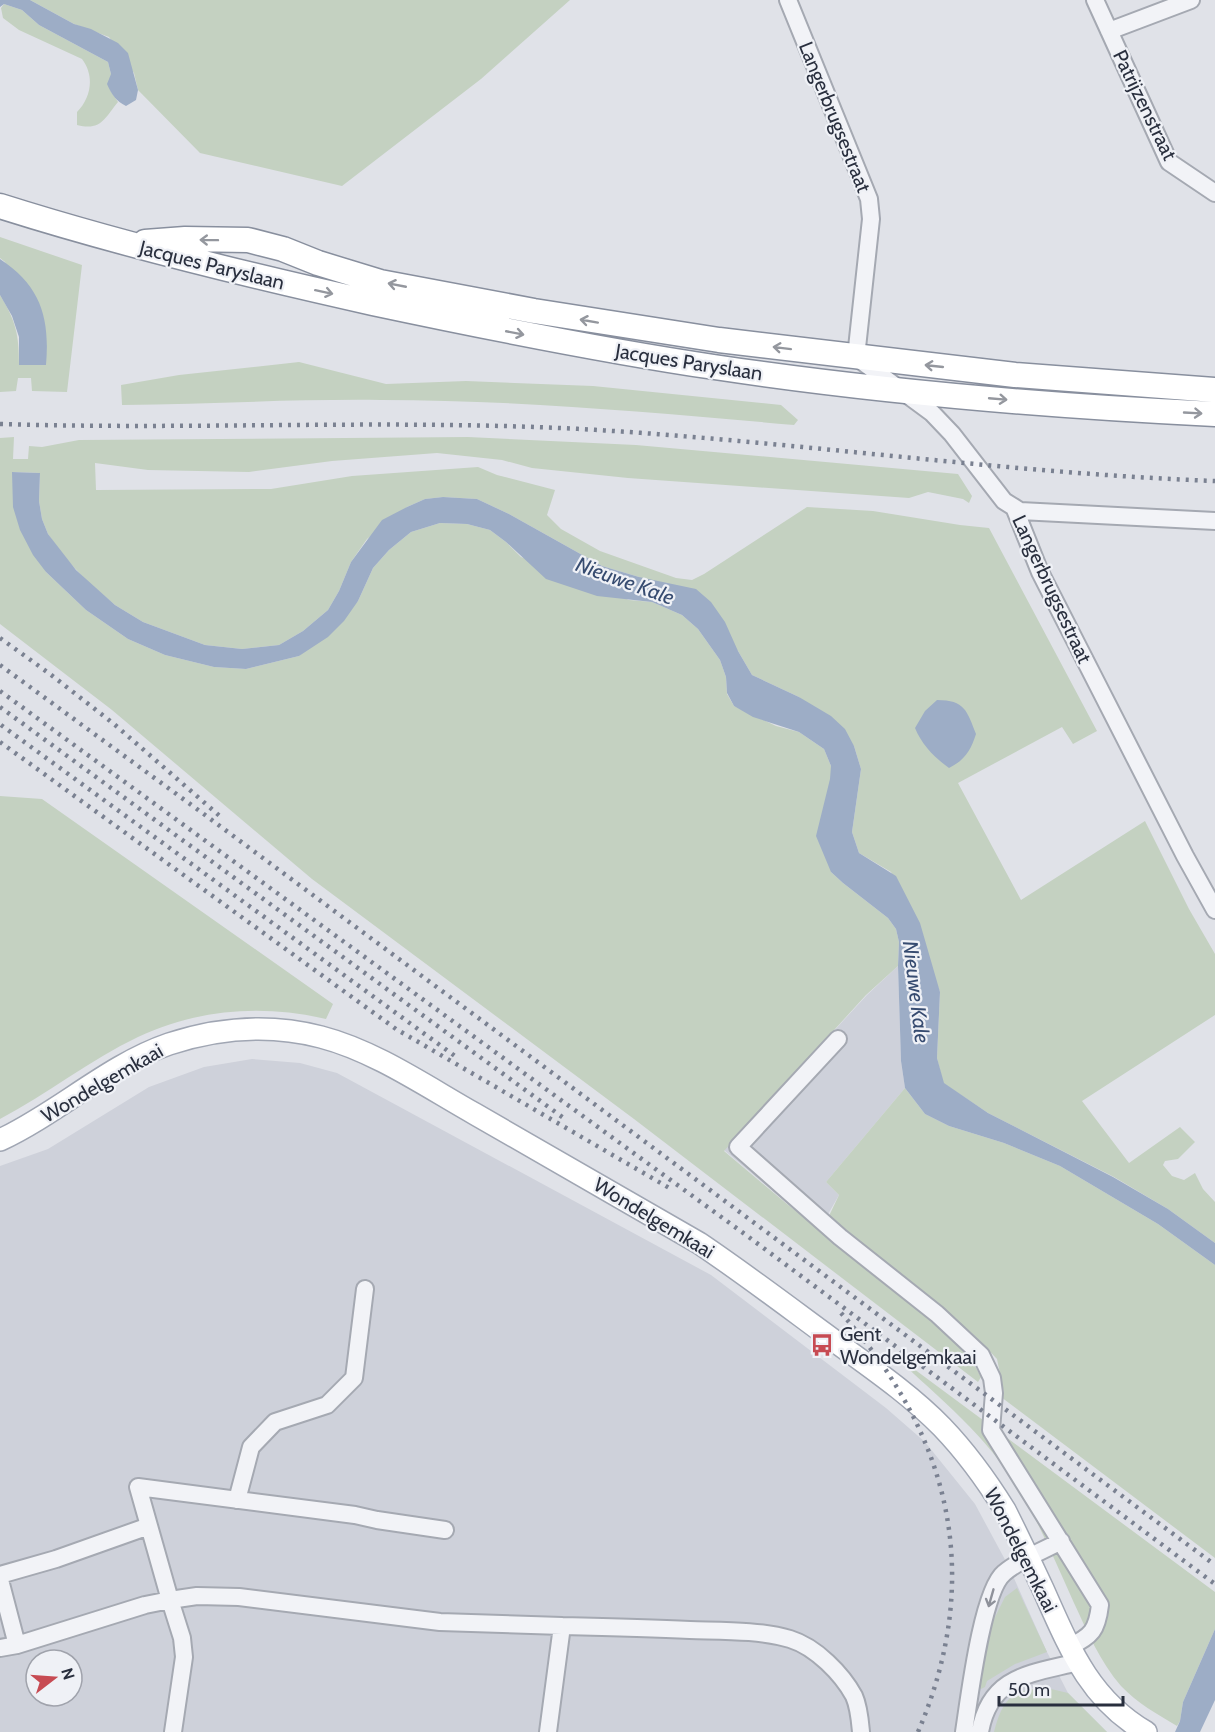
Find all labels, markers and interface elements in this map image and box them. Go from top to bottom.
street label: Langerbrugsestraat [794,38,876,196]
street label: Patrijzenstraat [1108,46,1182,164]
one-way arrow [199,234,219,245]
street label: Jacques Paryslaan [136,235,287,295]
one-way arrow [388,279,407,290]
one-way arrow [314,287,334,298]
one-way arrow [579,315,599,326]
one-way arrow [505,328,524,339]
street label: Jacques Paryslaan [613,338,764,385]
one-way arrow [772,343,792,354]
one-way arrow [924,360,944,371]
one-way arrow [988,394,1008,405]
one-way arrow [1182,407,1202,418]
street label: Langerbrugsestraat [1007,511,1097,667]
water label: Nieuwe Kale [573,551,678,610]
water label: Nieuwe Kale [898,939,935,1045]
street label: Wondelgemkaai [37,1039,167,1127]
street label: Wondelgemkaai [589,1173,719,1263]
place label: Gent Wondelgemkaai [840,1322,976,1369]
bus stop icon: Gent Wondelgemkaai [809,1332,835,1358]
street label: Wondelgemkaai [979,1484,1063,1616]
one-way arrow [984,1588,996,1607]
north arrow [24,1648,84,1708]
text: N [57,1666,79,1682]
scale bar [999,1669,1124,1707]
text: 50 m [1008,1679,1050,1701]

